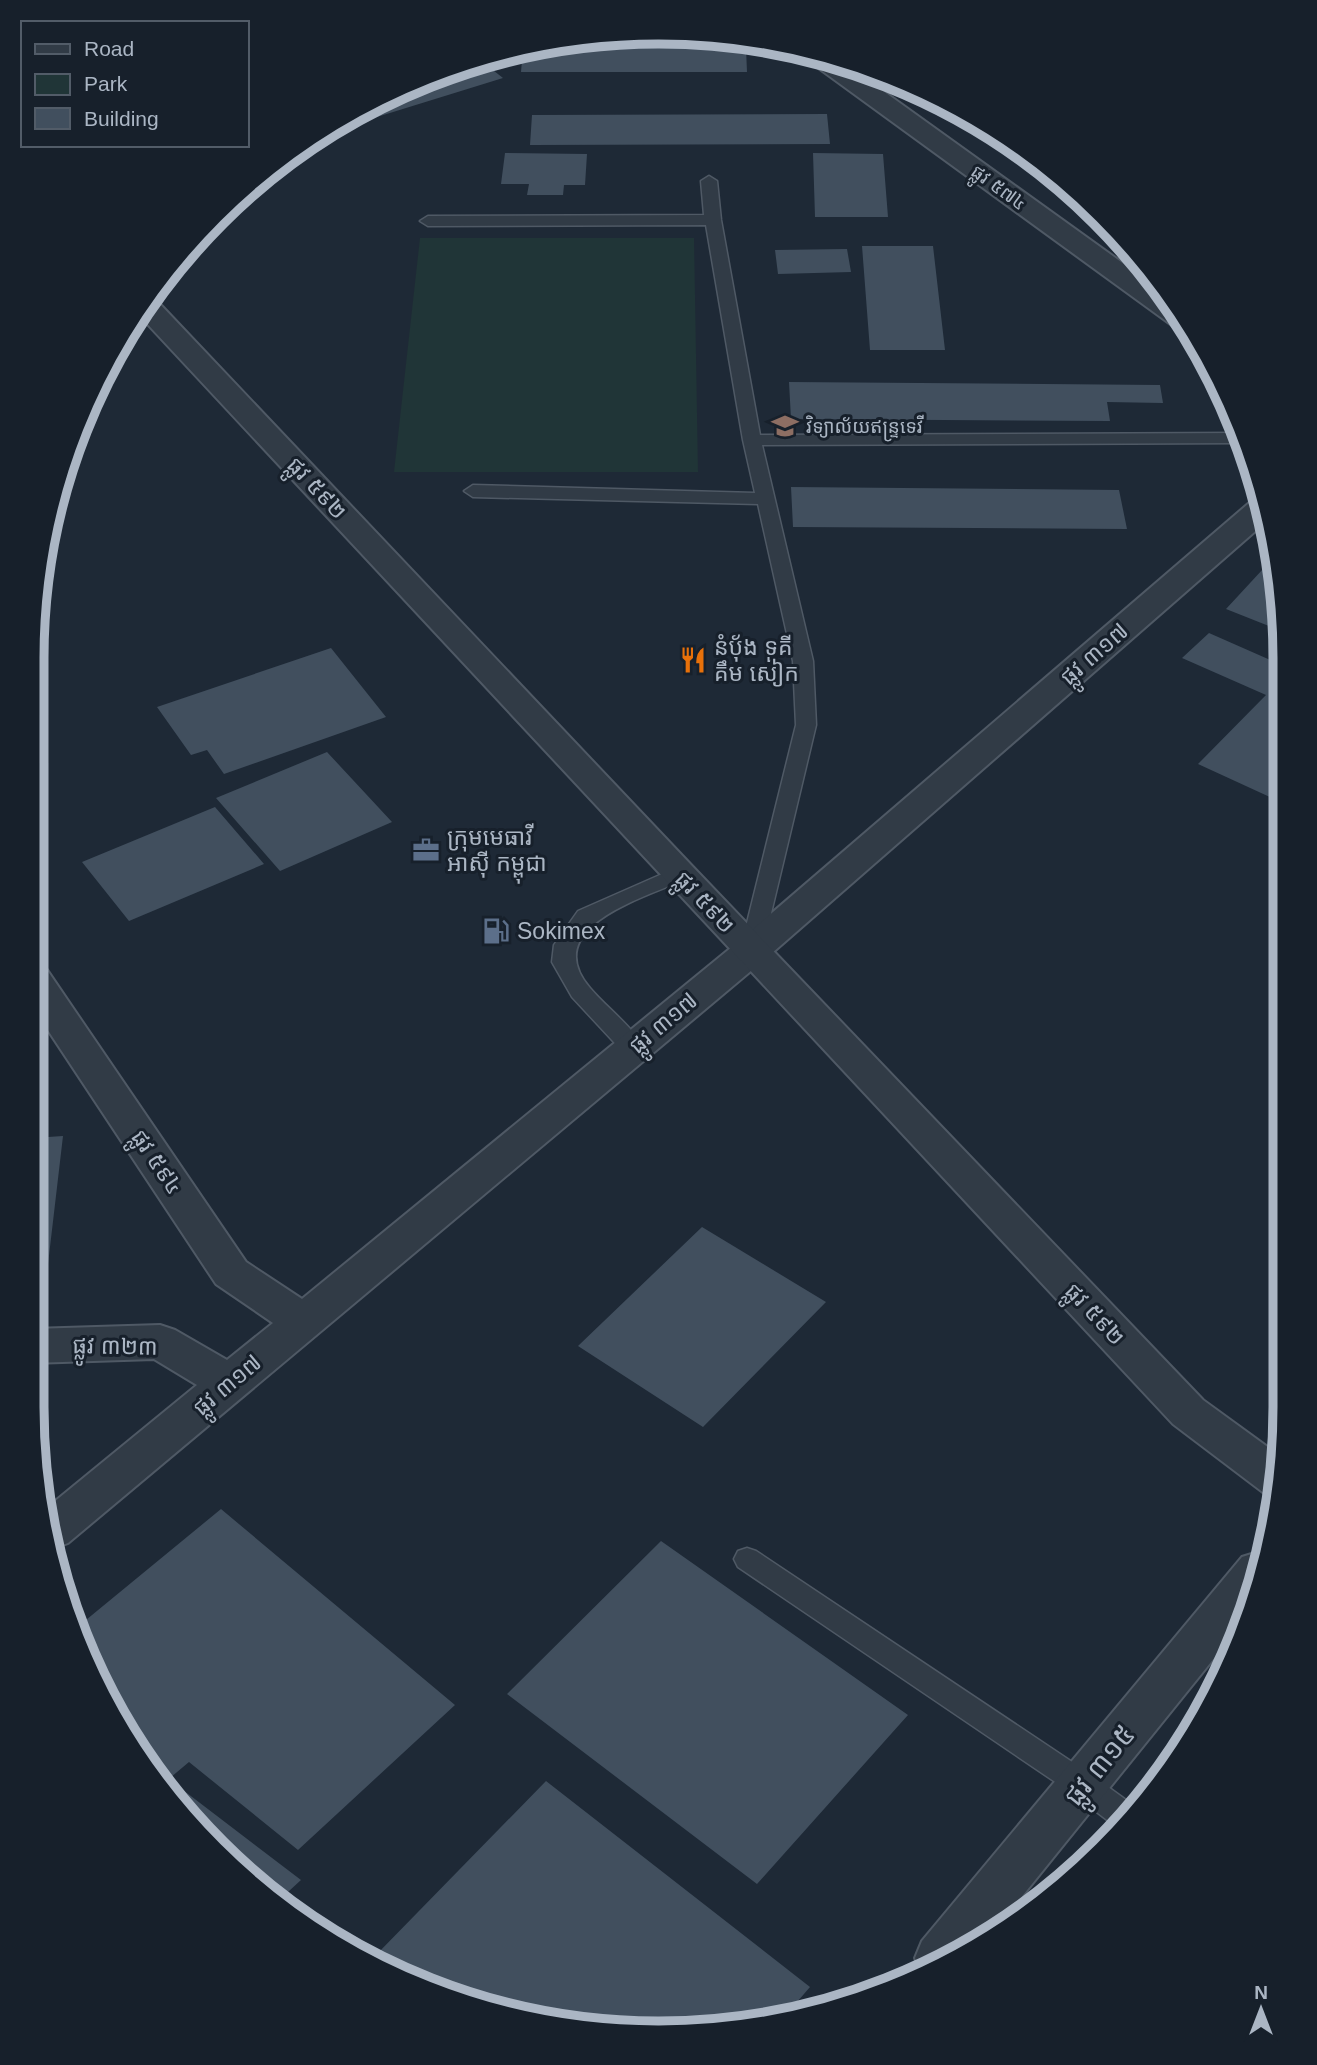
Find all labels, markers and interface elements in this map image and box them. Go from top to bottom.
legend [21,21,248,147]
text: Road [84,37,134,60]
text: Park [84,72,128,95]
text: Building [84,107,159,130]
street label: ផ្លូវ ៥៧៤ [963,161,1030,220]
school or university icon: វិទ្យាល័យឥន្រ្ទទេវី [770,411,800,441]
place label: វិទ្យាល័យឥន្រ្ទទេវី [805,414,924,442]
street label: ផ្លូវ ៥៩២ [275,452,352,530]
street label: ផ្លូវ ៣១៧ [1055,618,1139,697]
place label: នំប៉័ង ទួគី គឹម សៀក [714,633,799,687]
restaurant icon: នំប៉័ង ទួគី គឹម សៀក [678,645,708,675]
place label: ក្រុមមេធាវី អាស៊ី កម្ពុជា [447,823,547,884]
office icon: ក្រុមមេធាវី អាស៊ី កម្ពុជា [411,835,441,865]
street label: ផ្លូវ ៥៩២ [663,866,740,944]
fuel station icon: Sokimex [481,916,511,946]
place label: Sokimex [517,918,606,944]
street label: ផ្លូវ ៣១៧ [624,987,708,1066]
street label: ផ្លូវ ៥៩៤ [119,1125,188,1204]
street label: ផ្លូវ ៥៩២ [1053,1278,1130,1356]
street label: ផ្លូវ ៣២៣ [72,1332,158,1369]
street label: ផ្លូវ ៣១៧ [188,1349,272,1428]
street label: ផ្លូវ ៣១៥ [1058,1719,1148,1818]
north arrow [1226,1974,1296,2044]
text: N [1254,1982,1268,2003]

